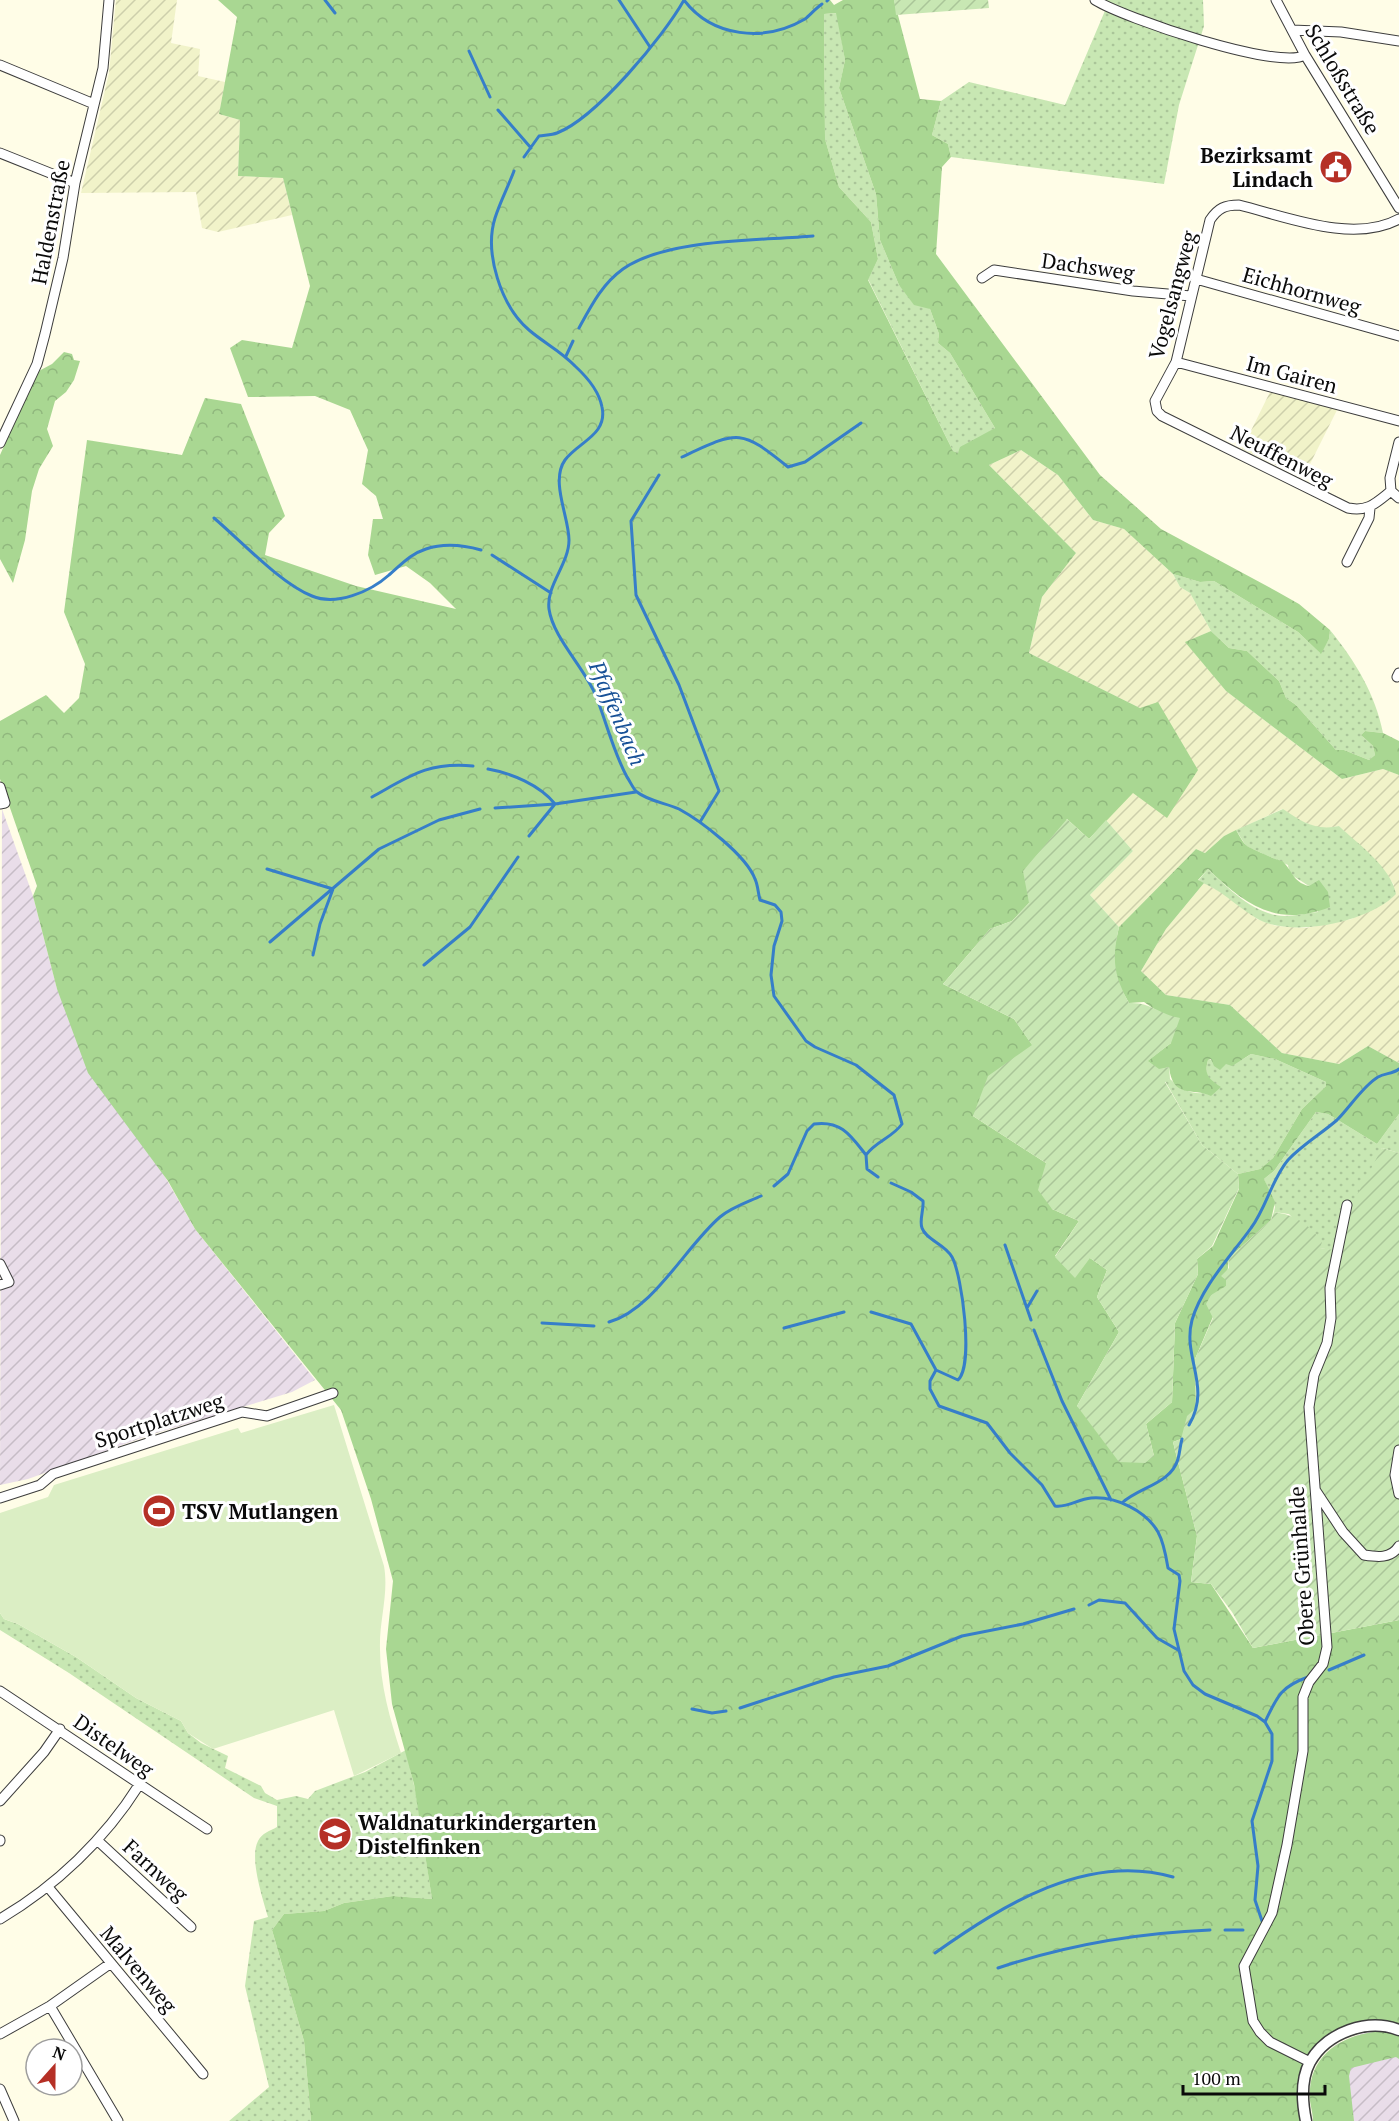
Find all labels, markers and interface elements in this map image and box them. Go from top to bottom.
street label: Schloßstraße [1299,19,1387,139]
place label: Bezirksamt Lindach [1200,141,1314,193]
public building icon: Bezirksamt Lindach [1318,149,1354,185]
street label: Haldenstraße [24,157,76,287]
street label: Vogelsangweg [1141,227,1203,362]
street label: Dachsweg [1040,246,1137,286]
street label: Eichhornweg [1240,260,1365,321]
street label: Im Gairen [1243,348,1341,400]
street label: Neuffenweg [1226,418,1339,494]
water label: Pfaffenbach [583,655,653,770]
street label: Sportplatzweg [91,1386,228,1454]
street label: Obere Grünhalde [1281,1485,1321,1647]
sports icon: TSV Mutlangen [141,1493,177,1529]
place label: TSV Mutlangen [182,1497,339,1525]
street label: Distelweg [68,1707,160,1783]
place label: Waldnaturkindergarten Distelfinken [358,1808,597,1860]
school or university icon: Waldnaturkindergarten Distelfinken [317,1816,353,1852]
street label: Farnweg [117,1833,195,1908]
street label: Malvenweg [94,1920,184,2019]
north arrow [24,2037,84,2097]
text: N [50,2041,69,2065]
scale bar [1183,2058,1326,2096]
text: 100 m [1192,2066,1241,2090]

